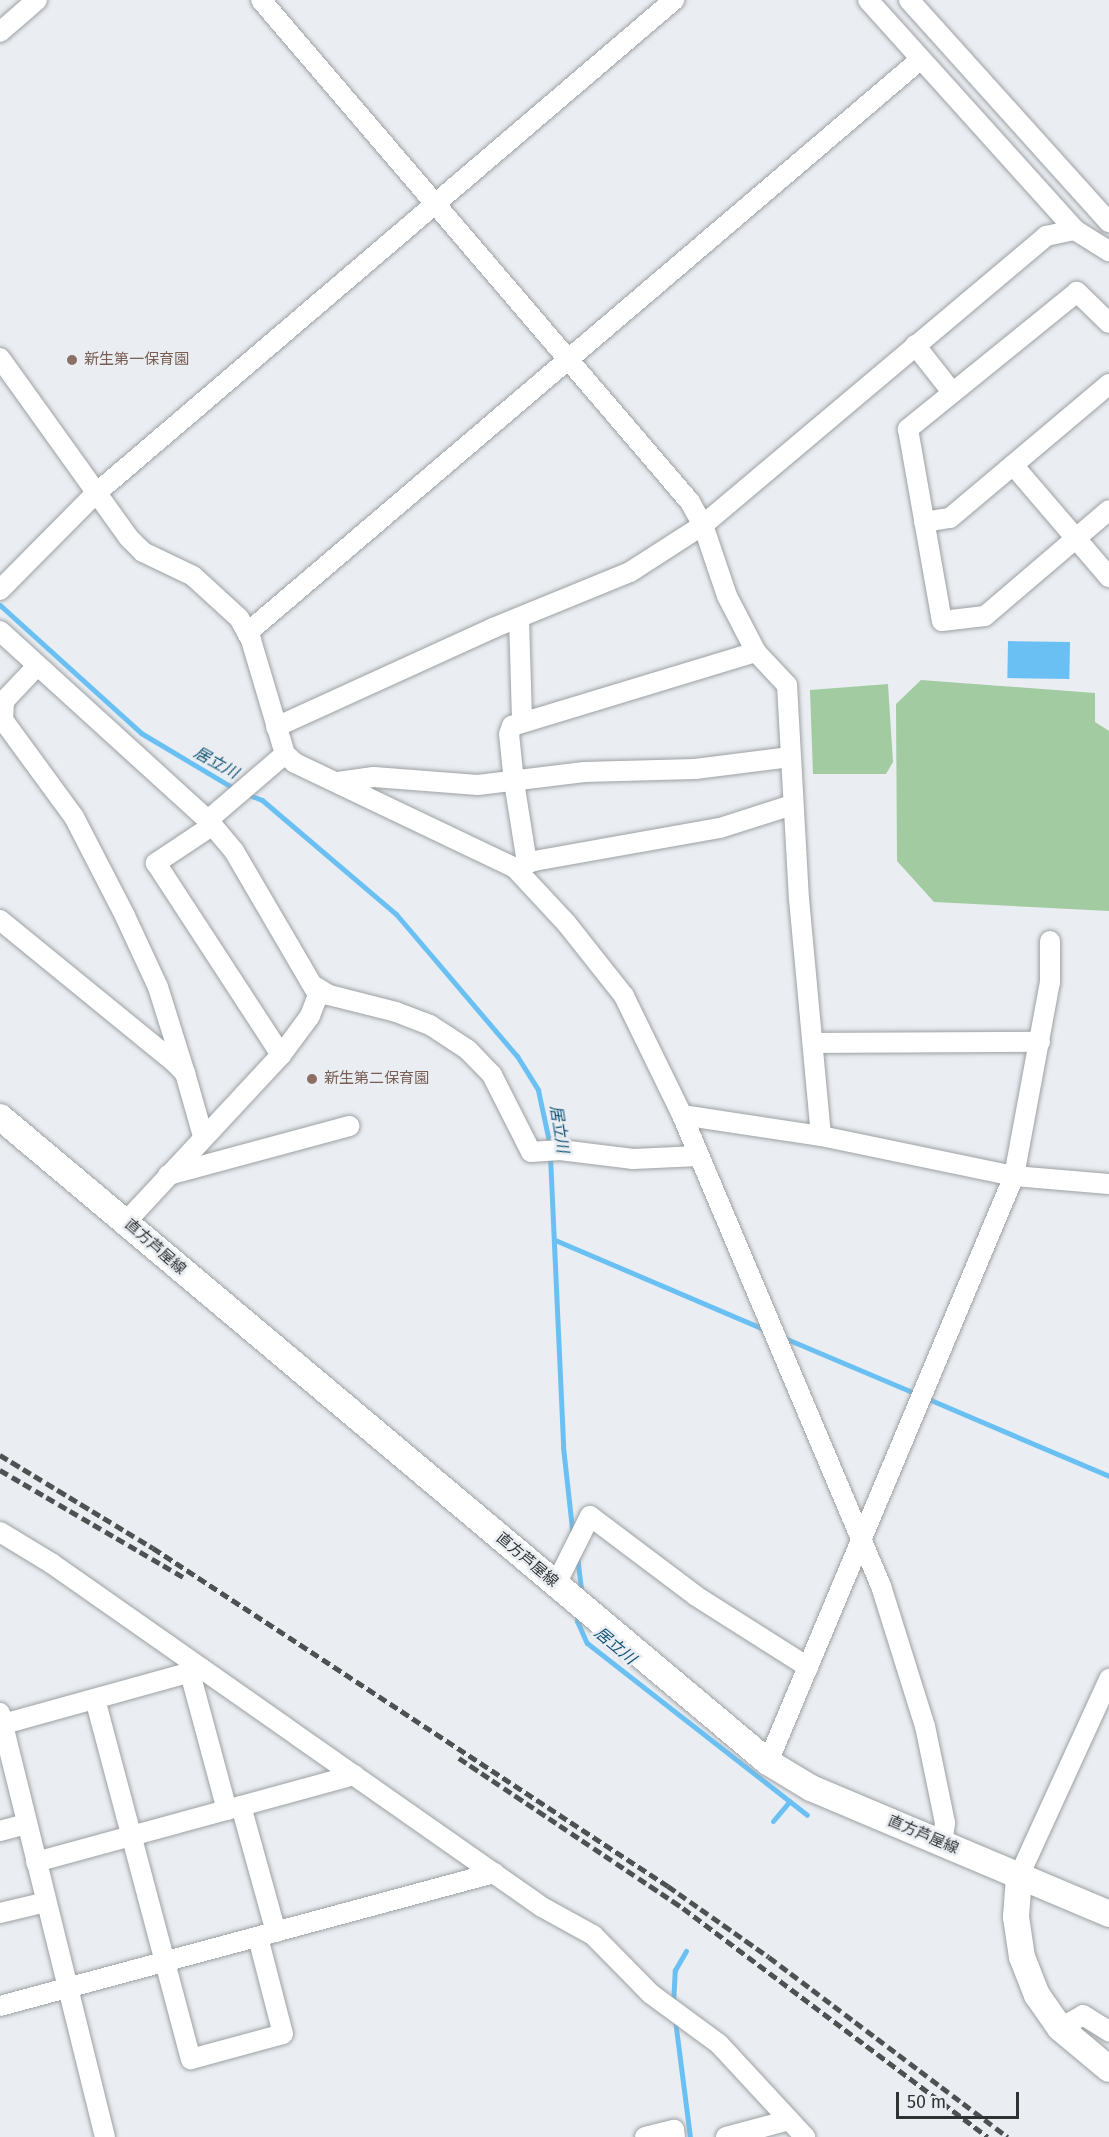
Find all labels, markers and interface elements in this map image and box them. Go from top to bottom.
place label: 新生第一保育園 [84,351,189,369]
marker: 新生第一保育園 [65,353,79,367]
water label: 居立川 [190,743,242,783]
place label: 新生第二保育園 [324,1070,429,1088]
marker: 新生第二保育園 [305,1072,319,1086]
water label: 居立川 [546,1104,572,1154]
street label: 直方芦屋線 [121,1216,189,1278]
street label: 直方芦屋線 [492,1529,562,1591]
water label: 居立川 [590,1623,640,1669]
street label: 直方芦屋線 [885,1812,961,1858]
scale bar [899,2080,1022,2118]
text: 50 m [907,2091,946,2113]

